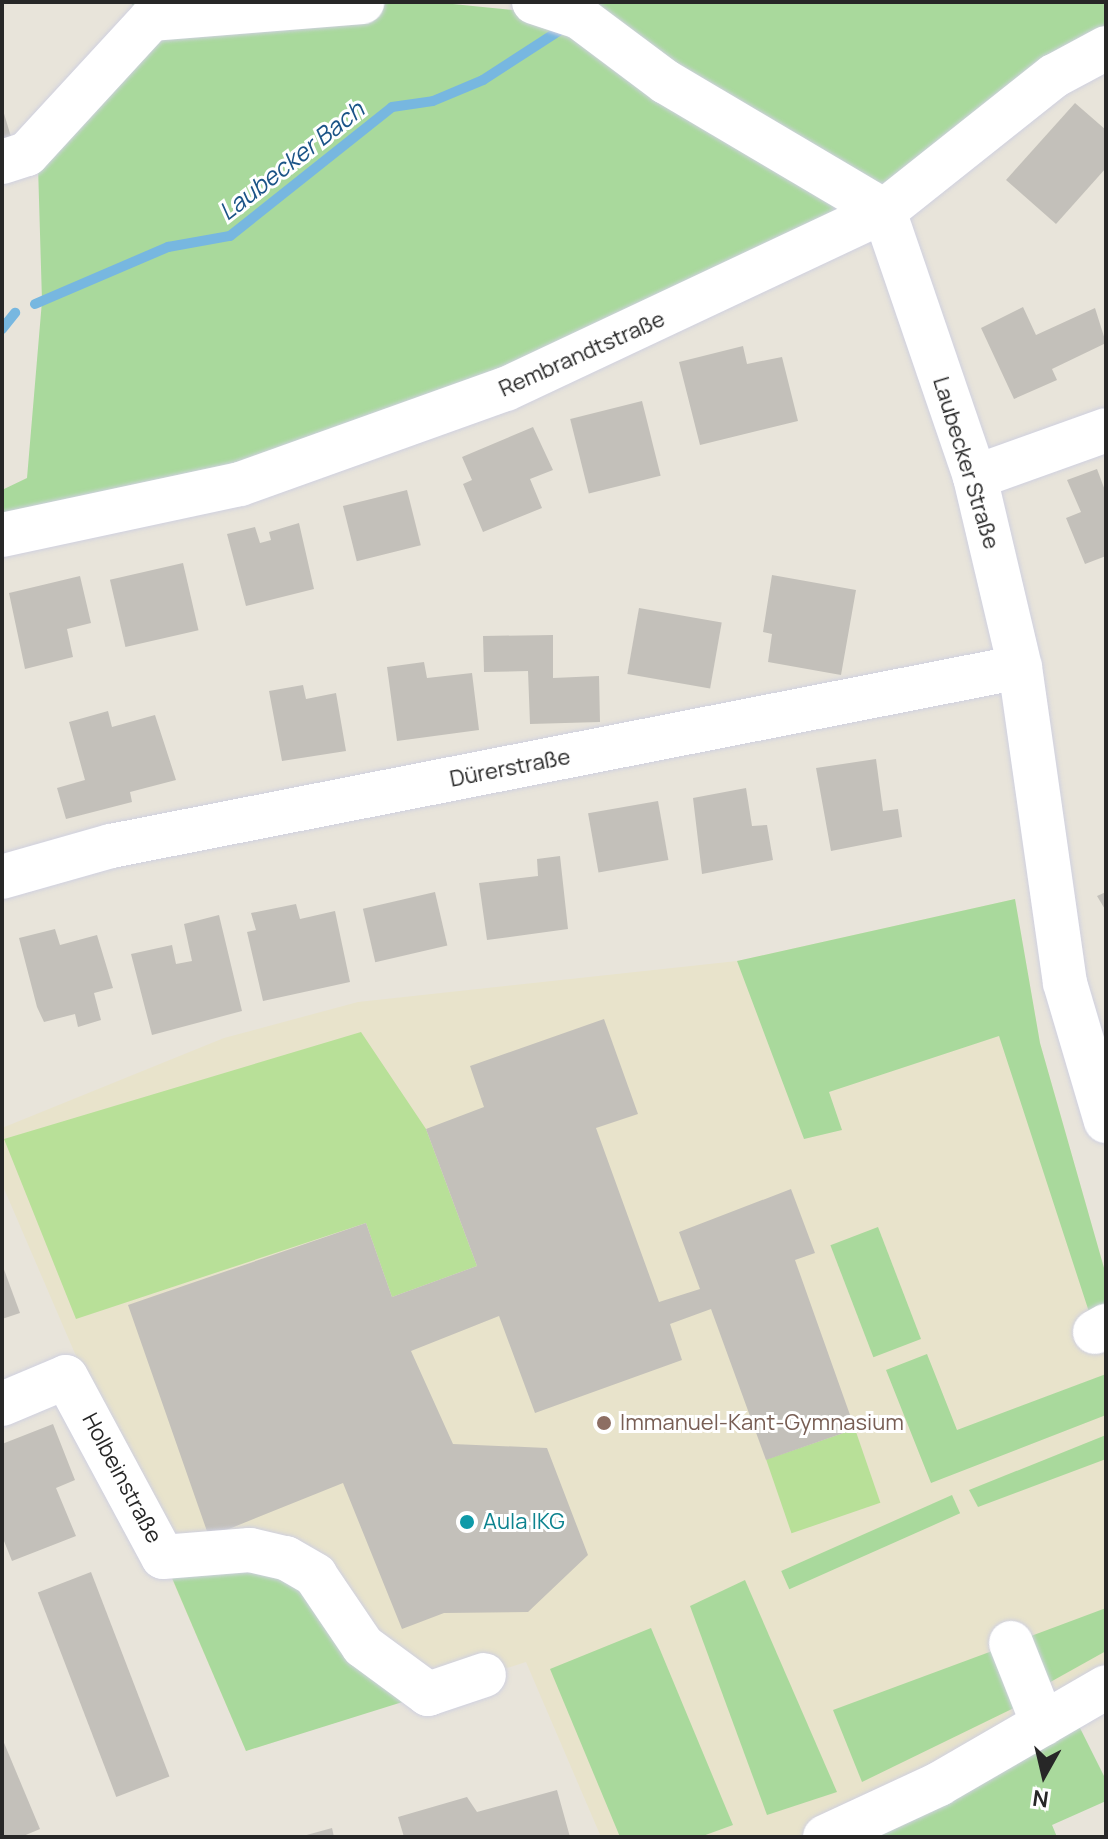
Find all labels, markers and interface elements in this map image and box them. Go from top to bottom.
water label: Laubecker Bach [213,94,369,226]
street label: Rembrandtstraße [495,306,669,402]
street label: Laubecker Straße [927,374,1005,552]
street label: Dürerstraße [448,743,572,793]
street label: Holbeinstraße [77,1408,167,1548]
place label: Immanuel-Kant-Gymnasium [620,1410,904,1436]
marker: Immanuel-Kant-Gymnasium [595,1414,613,1432]
place label: Aula IKG [483,1509,565,1535]
marker: Aula IKG [458,1513,476,1531]
north arrow [1004,1735,1084,1815]
text: N [1031,1783,1051,1815]

